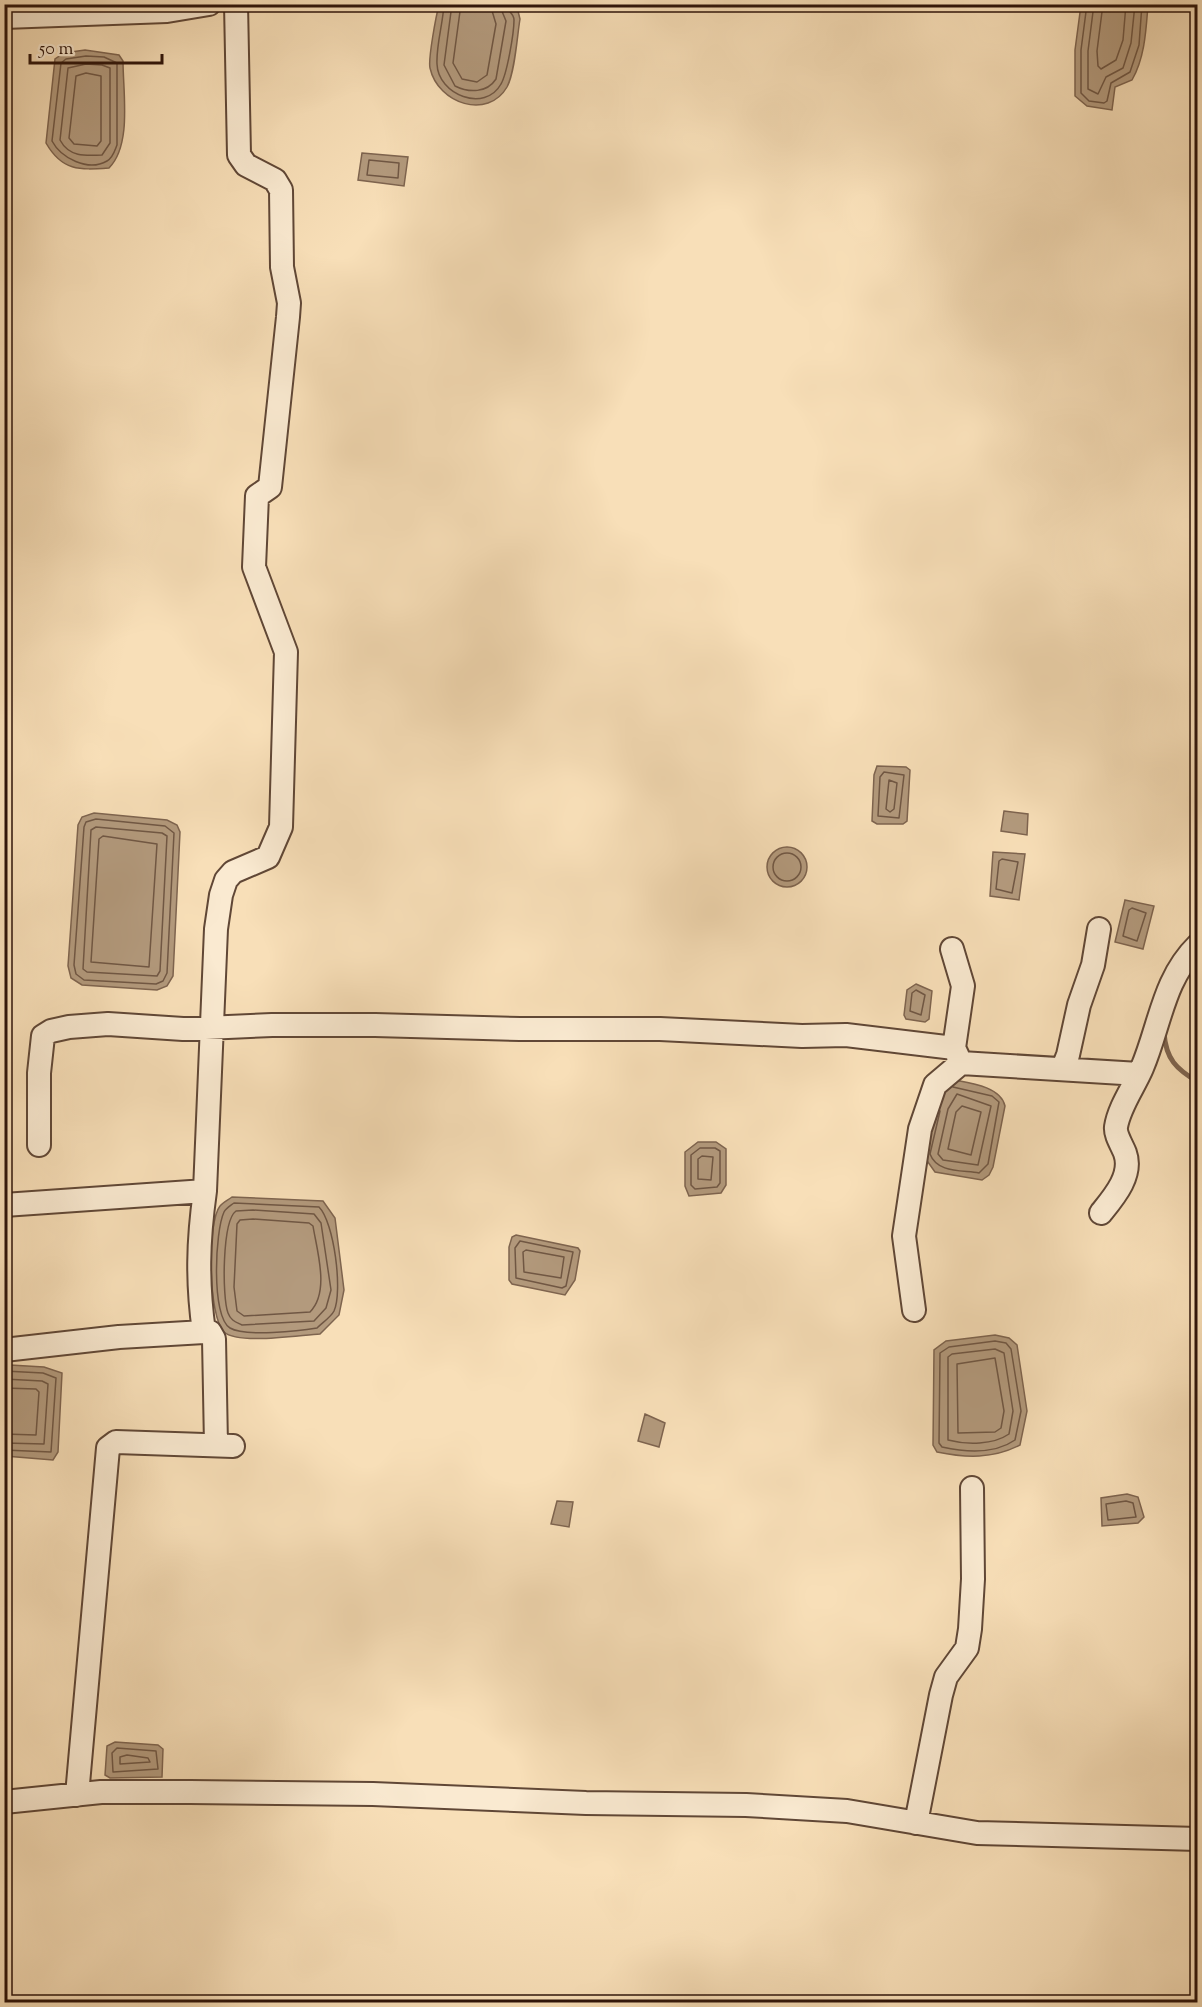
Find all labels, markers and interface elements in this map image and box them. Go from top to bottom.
scale bar [30,27,162,65]
text: 50 m [38,37,74,63]

